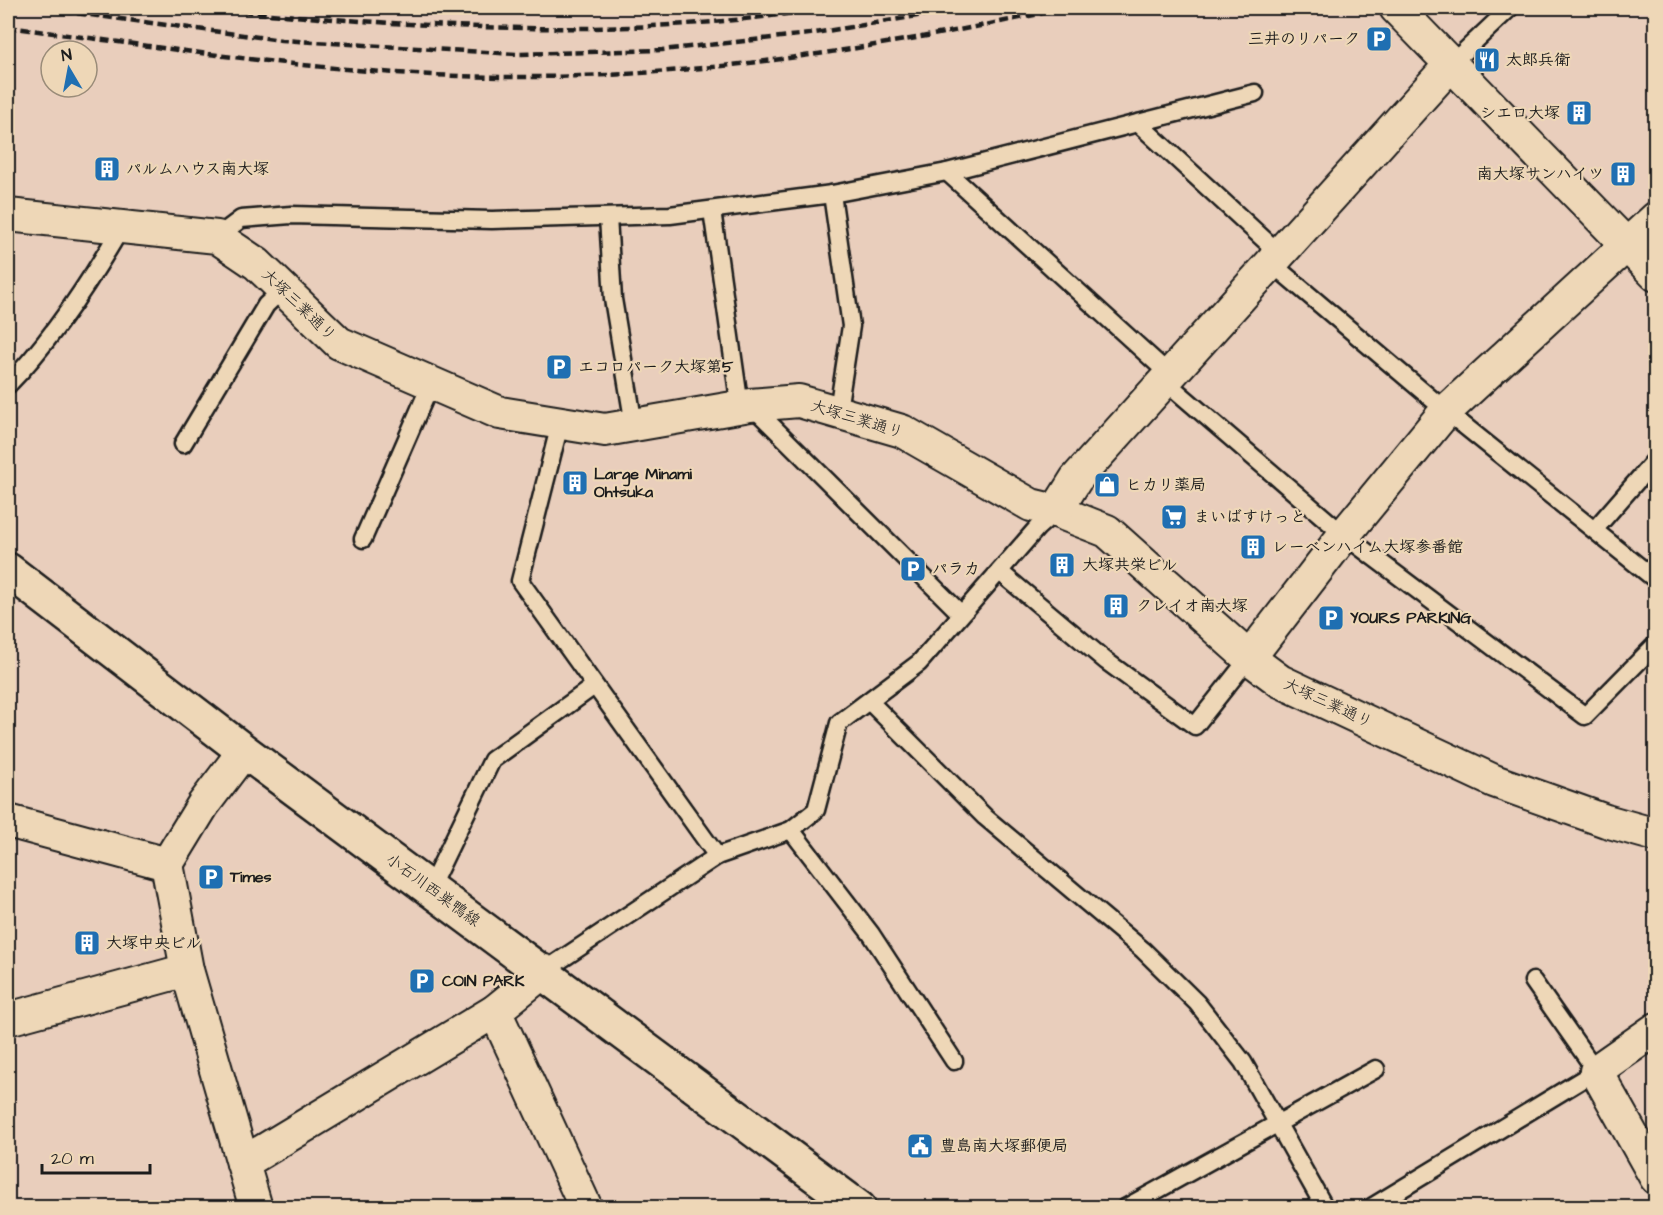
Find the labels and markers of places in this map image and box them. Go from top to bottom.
parking icon: 三井のリパーク [1364,24,1394,54]
place label: 三井のリパーク [1248,28,1360,50]
restaurant icon: 太郎兵衛 [1472,45,1502,75]
place label: 太郎兵衛 [1506,49,1571,71]
building icon: シエロ大塚 [1564,98,1594,128]
place label: シエロ大塚 [1480,102,1560,124]
building icon: パルムハウス南大塚 [92,154,122,184]
place label: パルムハウス南大塚 [126,158,269,180]
building icon: 南大塚サンハイツ [1608,159,1638,189]
place label: 南大塚サンハイツ [1477,163,1604,185]
parking icon: エコロパーク大塚第5 [544,352,574,382]
place label: エコロパーク大塚第5 [578,356,734,378]
place label: Large Minami Ohtsuka [594,463,693,503]
building icon: Large Minami Ohtsuka [560,468,590,498]
shop icon: ヒカリ薬局 [1092,470,1122,500]
place label: ヒカリ薬局 [1126,474,1206,496]
supermarket icon: まいばすけっと [1159,502,1189,532]
place label: まいばすけっと [1194,506,1306,528]
building icon: レーベンハイム大塚参番館 [1238,532,1268,562]
place label: レーベンハイム大塚参番館 [1272,536,1463,558]
building icon: 大塚共栄ビル [1047,550,1077,580]
parking icon: パラカ [898,554,928,584]
place label: 大塚共栄ビル [1082,554,1178,576]
place label: パラカ [932,558,980,580]
building icon: クレイオ南大塚 [1101,591,1131,621]
place label: クレイオ南大塚 [1136,595,1248,617]
parking icon: YOURS PARKING [1316,603,1346,633]
place label: YOURS PARKING [1350,607,1472,629]
parking icon: Times [196,862,226,892]
place label: Times [229,866,272,888]
building icon: 大塚中央ビル [72,928,102,958]
place label: 大塚中央ビル [106,932,202,954]
parking icon: COIN PARK [407,966,437,996]
place label: COIN PARK [442,970,525,992]
public building icon: 豊島南大塚郵便局 [905,1131,935,1161]
place label: 豊島南大塚郵便局 [940,1135,1068,1157]

